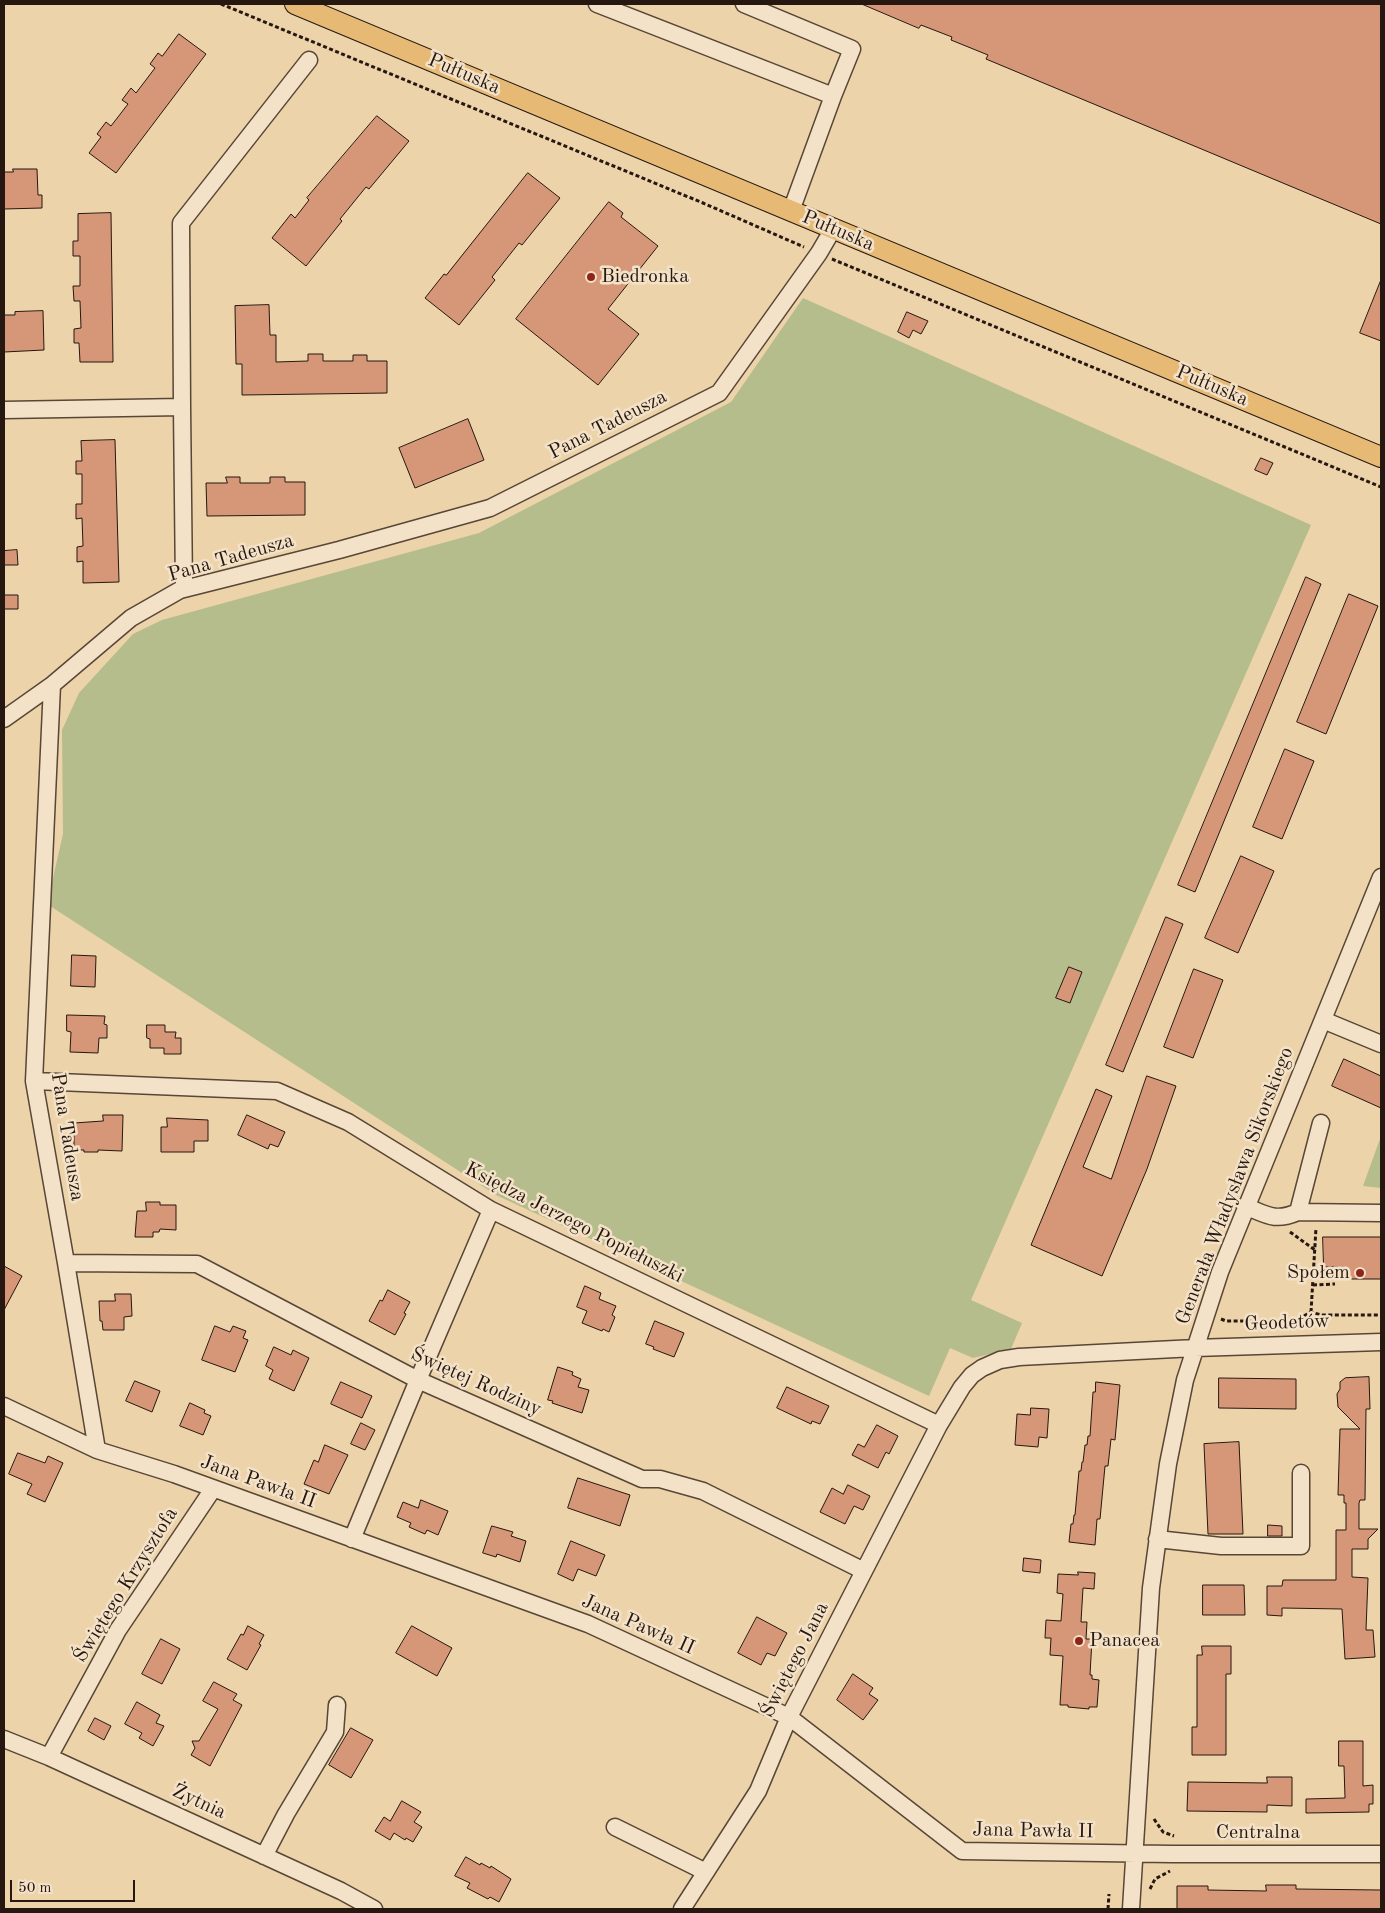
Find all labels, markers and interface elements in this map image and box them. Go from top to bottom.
street label: Pułtuska [424,48,504,100]
street label: Pułtuska [798,205,878,257]
place label: Biedronka [601,265,689,289]
marker: Biedronka [585,271,597,283]
street label: Pułtuska [1172,360,1252,412]
street label: Pana Tadeusza [545,385,671,465]
street label: Pana Tadeusza [165,529,297,587]
street label: Generała Władysława Sikorskiego [1171,1044,1299,1328]
street label: Pana Tadeusza [45,1071,89,1203]
street label: Księdza Jerzego Popiełuszki [460,1157,688,1289]
place label: Społem [1287,1261,1350,1285]
marker: Społem [1354,1267,1366,1279]
street label: Geodetów [1244,1310,1330,1336]
street label: Świętej Rodziny [407,1342,545,1422]
street label: Jana Pawła II [197,1450,319,1514]
street label: Świętego Krzysztofa [68,1503,184,1667]
street label: Jana Pawła II [578,1589,698,1661]
street label: Świętego Jana [756,1598,834,1722]
place label: Panacea [1089,1629,1160,1653]
marker: Panacea [1073,1635,1085,1647]
street label: Żytnia [168,1779,230,1825]
street label: Jana Pawła II [972,1818,1094,1844]
street label: Centralna [1216,1821,1300,1845]
scale bar [12,1870,138,1902]
text: 50 m [18,1881,52,1896]

